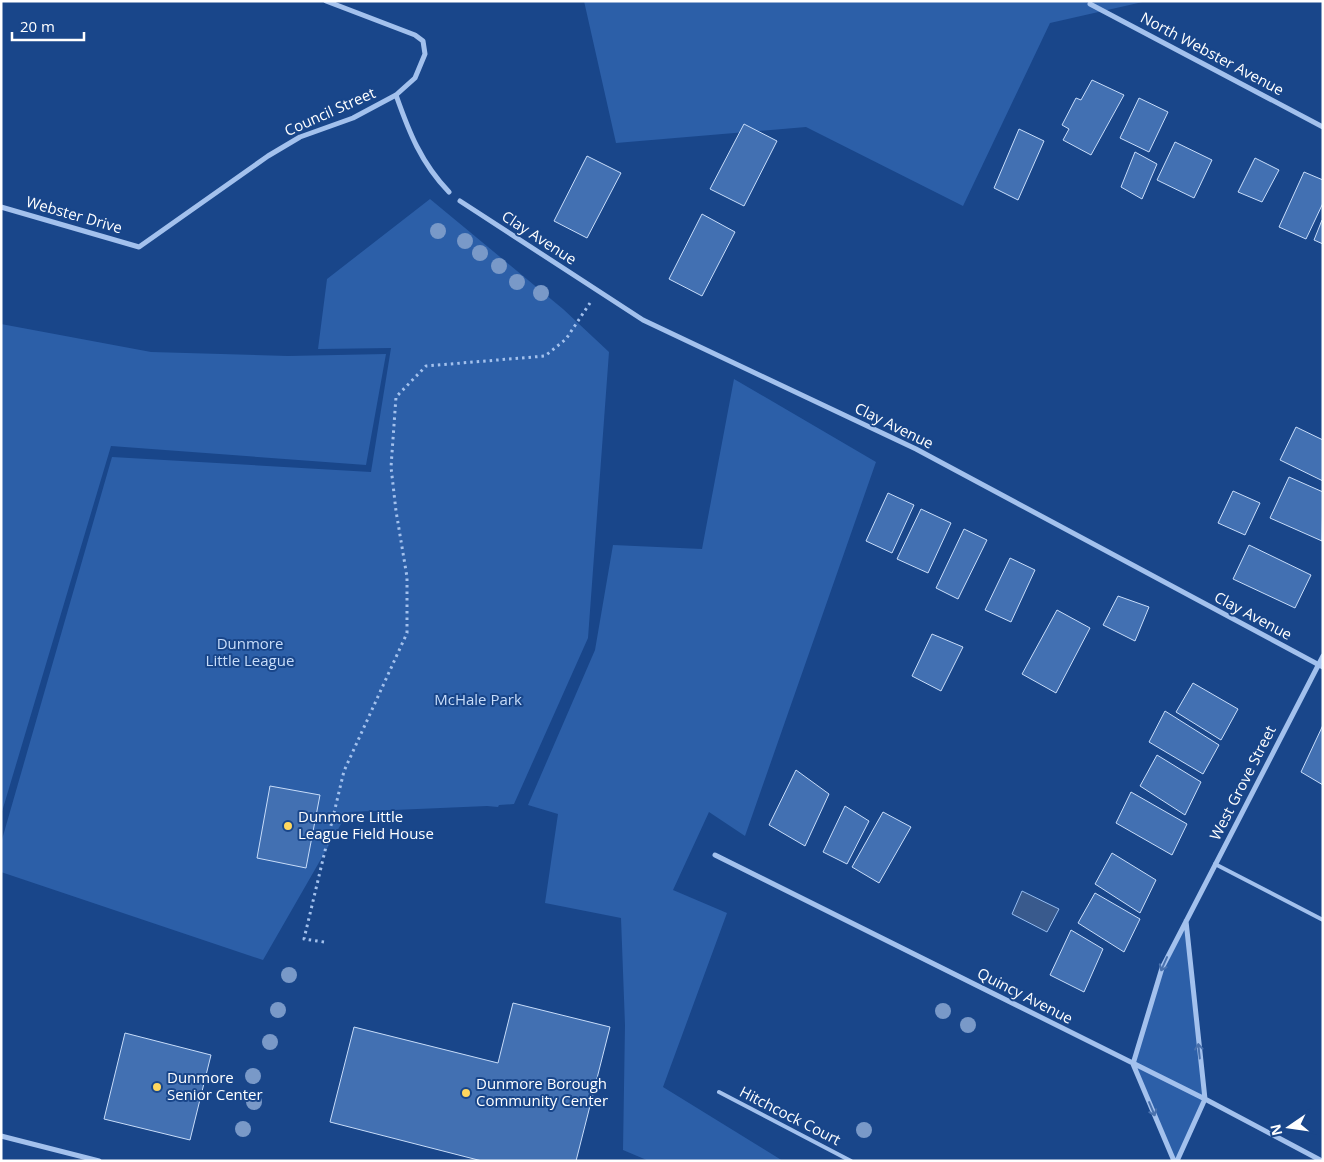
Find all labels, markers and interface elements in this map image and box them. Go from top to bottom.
street label: North Webster Avenue [1137,7,1288,99]
scale bar [12,10,85,42]
text: 20 m [20,16,55,36]
street label: Council Street [281,82,378,140]
street label: Webster Drive [24,191,125,237]
street label: Clay Avenue [498,206,581,269]
street label: Clay Avenue [852,397,937,453]
street label: Clay Avenue [1211,586,1296,644]
park label: Dunmore Little League [206,633,294,670]
park label: McHale Park [434,689,522,709]
street label: West Grove Street [1204,722,1280,843]
place label: Dunmore Little League Field House [298,806,434,843]
marker: Dunmore Little League Field House [282,820,294,832]
one-way arrow [1159,956,1168,971]
street label: Quincy Avenue [974,962,1077,1028]
one-way arrow [1195,1043,1204,1059]
place label: Dunmore Senior Center [167,1067,263,1104]
place label: Dunmore Borough Community Center [476,1073,608,1110]
marker: Dunmore Senior Center [151,1081,163,1093]
street label: Hitchcock Court [737,1081,844,1149]
marker: Dunmore Borough Community Center [460,1087,472,1099]
one-way arrow [1147,1101,1157,1116]
north arrow [1264,1102,1314,1152]
text: N [1265,1122,1286,1138]

